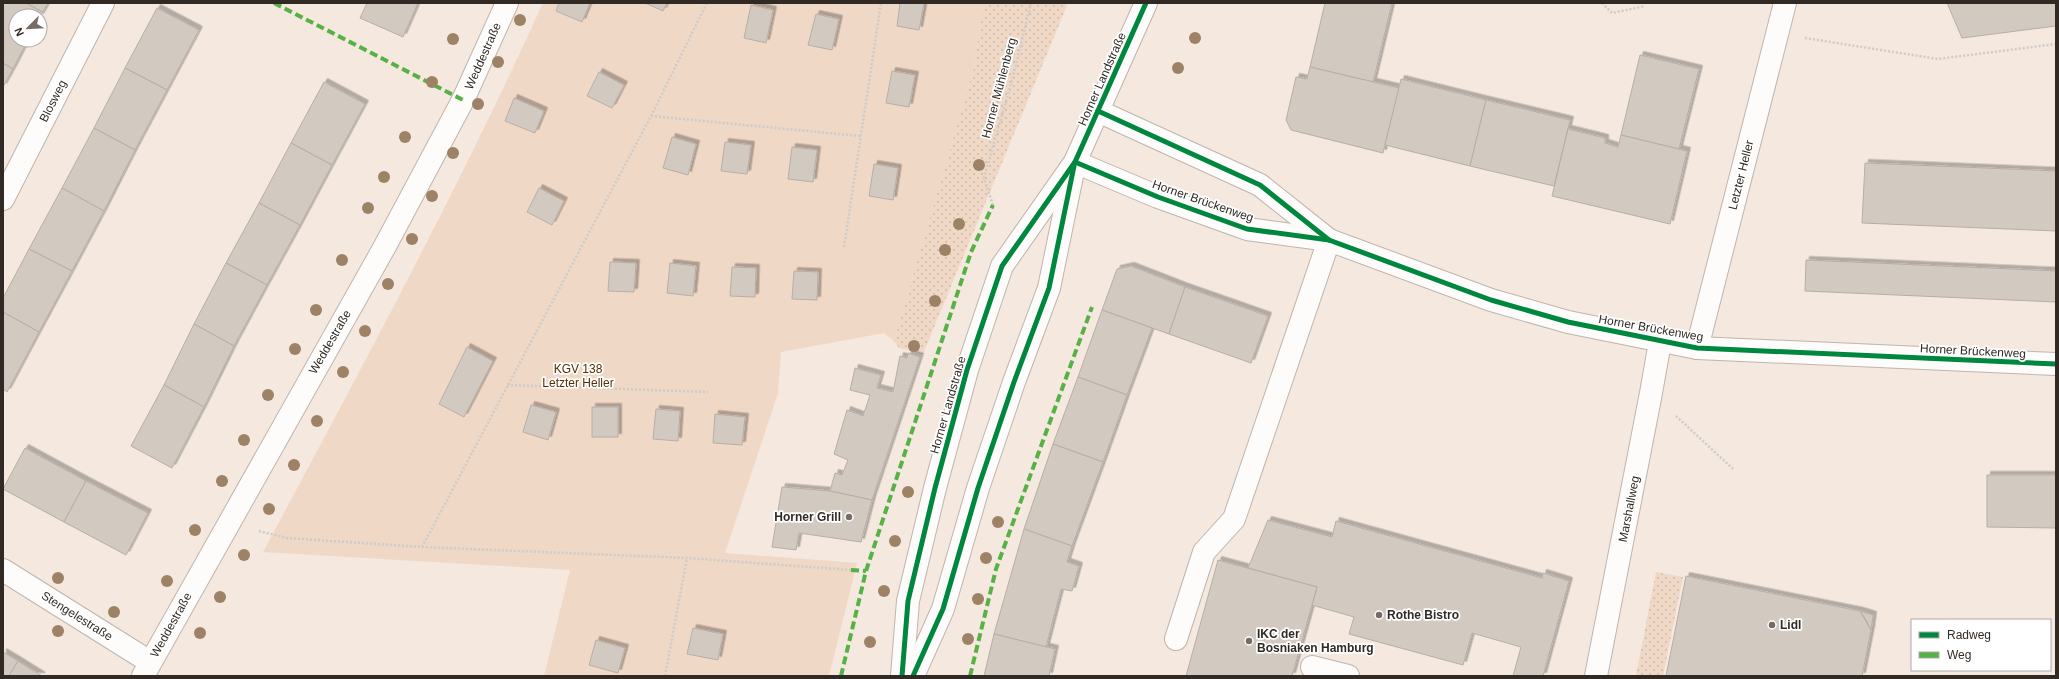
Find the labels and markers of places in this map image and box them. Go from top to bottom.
place label: Horner Grill [774,510,841,524]
marker: Horner Grill [844,512,854,522]
place label: Rothe Bistro [1387,608,1459,622]
marker: Rothe Bistro [1374,610,1384,620]
place label: Lidl [1780,618,1801,632]
marker: Lidl [1767,620,1777,630]
place label: IKC der Bosniaken Hamburg [1257,627,1374,655]
marker: IKC der Bosniaken Hamburg [1244,636,1254,646]

